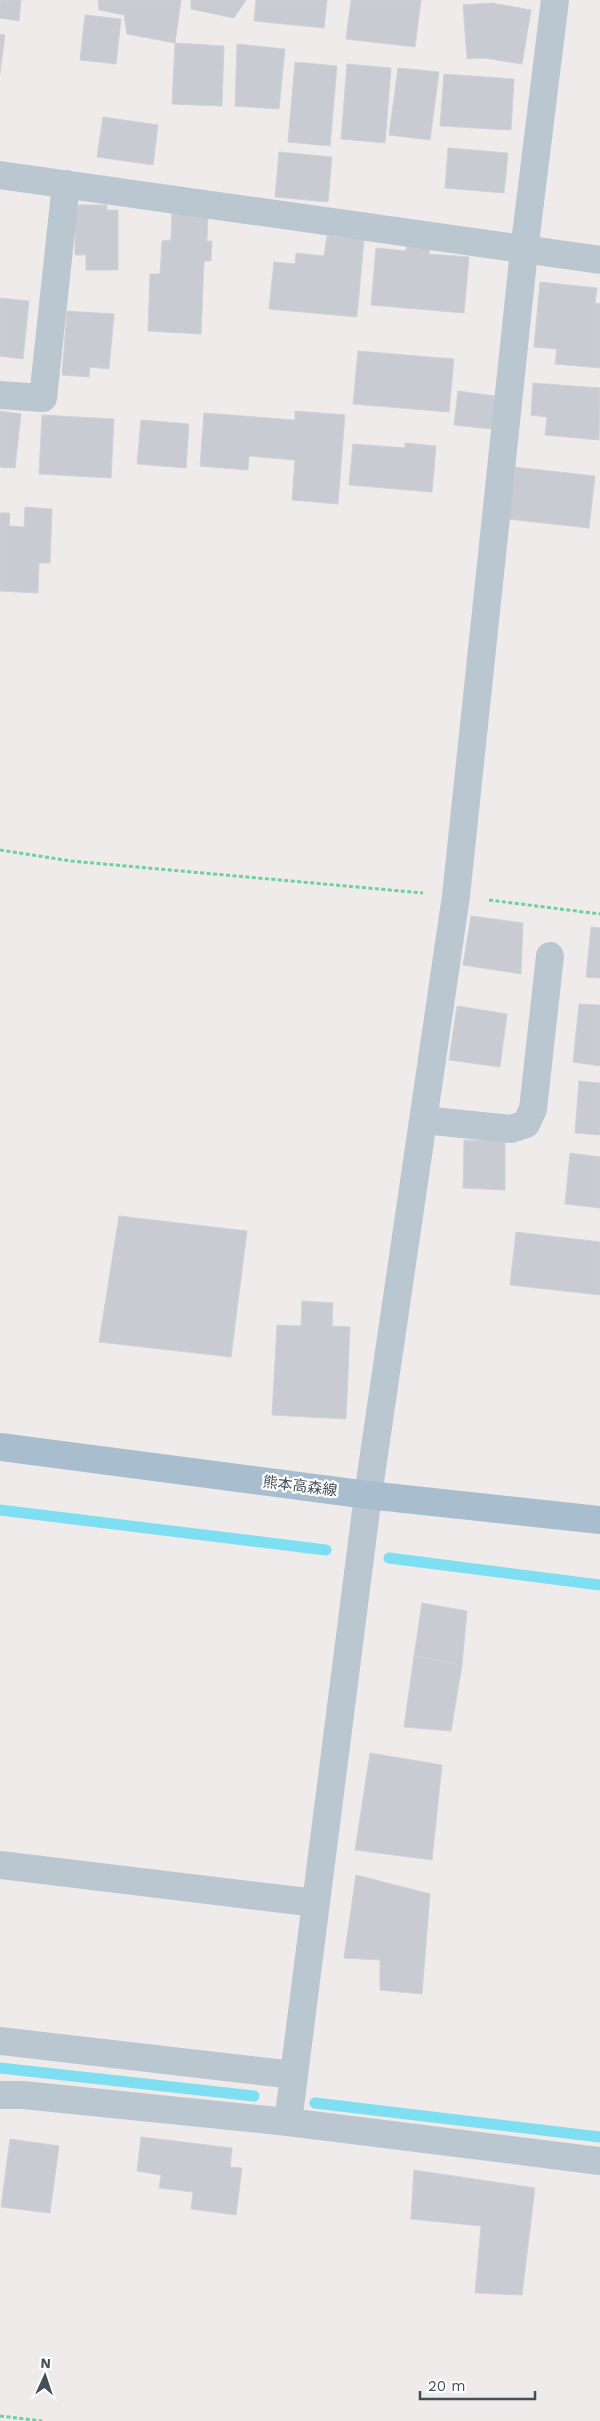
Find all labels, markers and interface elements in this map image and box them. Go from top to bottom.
street label: 熊本高森線 [262,1472,338,1500]
north arrow [20,2351,70,2401]
text: N [40,2355,51,2371]
scale bar [420,2368,535,2400]
text: 20 m [428,2377,466,2395]

